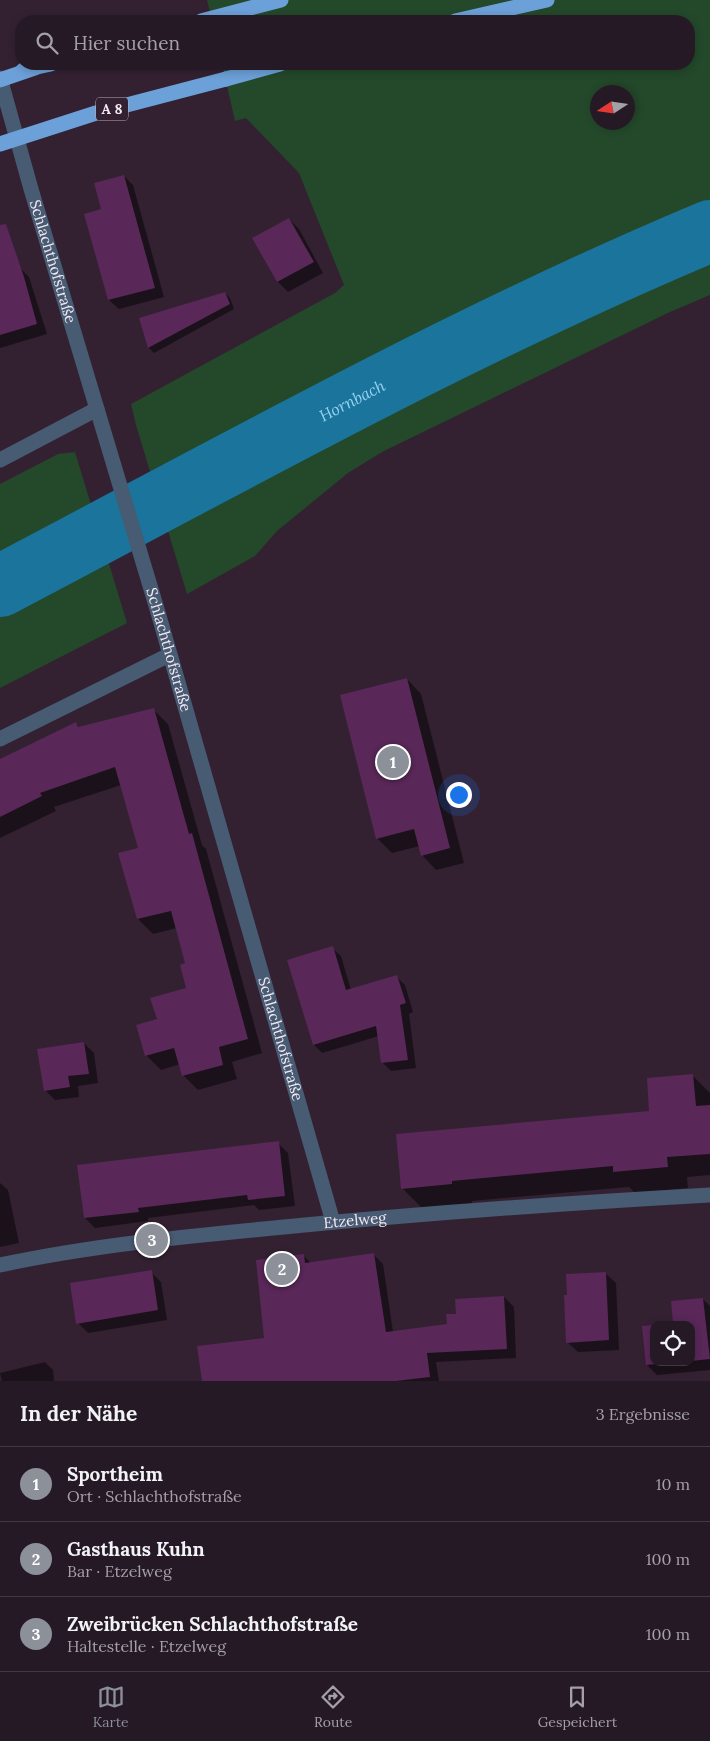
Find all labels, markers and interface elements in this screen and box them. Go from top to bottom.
search box [15,15,695,70]
icon: search [33,29,61,57]
text: Hier suchen [73,31,180,55]
north arrow [590,85,635,130]
road number: A 8 [96,98,128,120]
street label: Schlachthofstraße [26,197,81,325]
water label: Hornbach [316,375,388,425]
street label: Schlachthofstraße [142,585,196,714]
pin: 1 [377,743,409,781]
your location [446,782,472,808]
street label: Schlachthofstraße [254,975,308,1103]
street label: Etzelweg [323,1208,388,1232]
pin: 3 [136,1221,168,1259]
pin: 2 [266,1250,298,1288]
map controls [650,1321,695,1366]
button: locate [650,1321,695,1366]
text: In der Nähe [20,1400,137,1427]
text: 3 Ergebnisse [596,1404,690,1424]
text: Sportheim [67,1462,163,1486]
text: 1 [33,1474,39,1494]
text: 10 m [656,1474,690,1494]
text: Ort · Schlachthofstraße [67,1486,242,1506]
text: Gasthaus Kuhn [67,1537,205,1561]
text: 2 [32,1549,40,1569]
text: 100 m [646,1549,690,1569]
text: Bar · Etzelweg [67,1561,172,1581]
text: Zweibrücken Schlachthofstraße [67,1612,358,1636]
text: 3 [32,1624,40,1644]
text: 100 m [646,1624,690,1644]
text: Haltestelle · Etzelweg [67,1636,226,1656]
tab: Karte [93,1683,129,1731]
tab: Route [314,1683,352,1731]
tab: Gespeichert [538,1683,617,1731]

